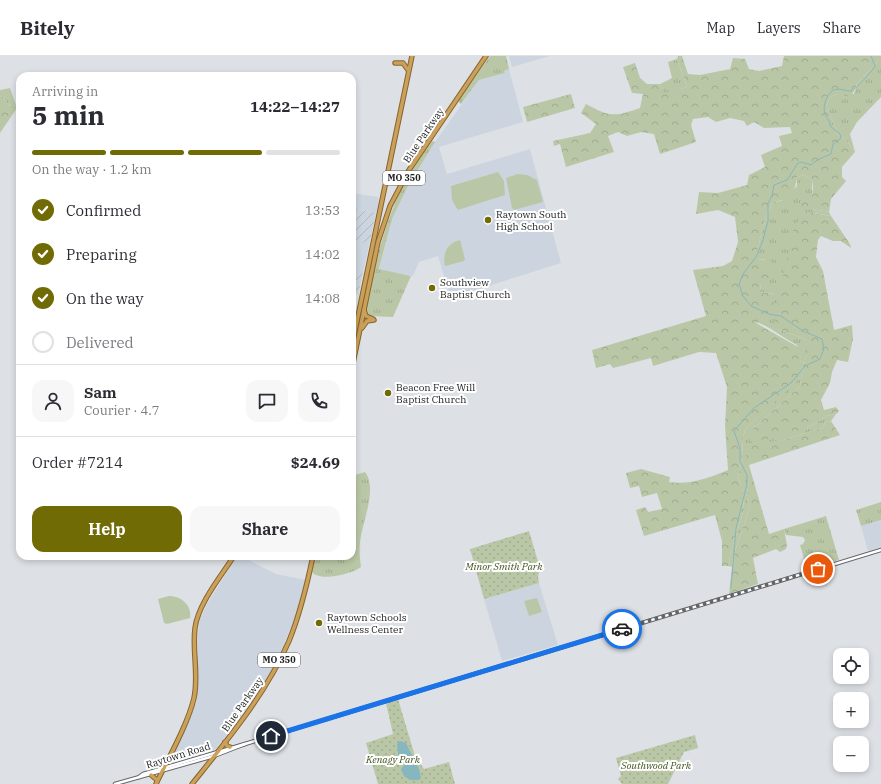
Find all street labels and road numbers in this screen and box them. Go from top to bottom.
street label: Blue Parkway [400,105,447,165]
road number: MO 350 [383,171,425,185]
road number: MO 350 [258,653,300,667]
street label: Blue Parkway [219,674,266,734]
street label: Raytown Road [144,739,212,771]

